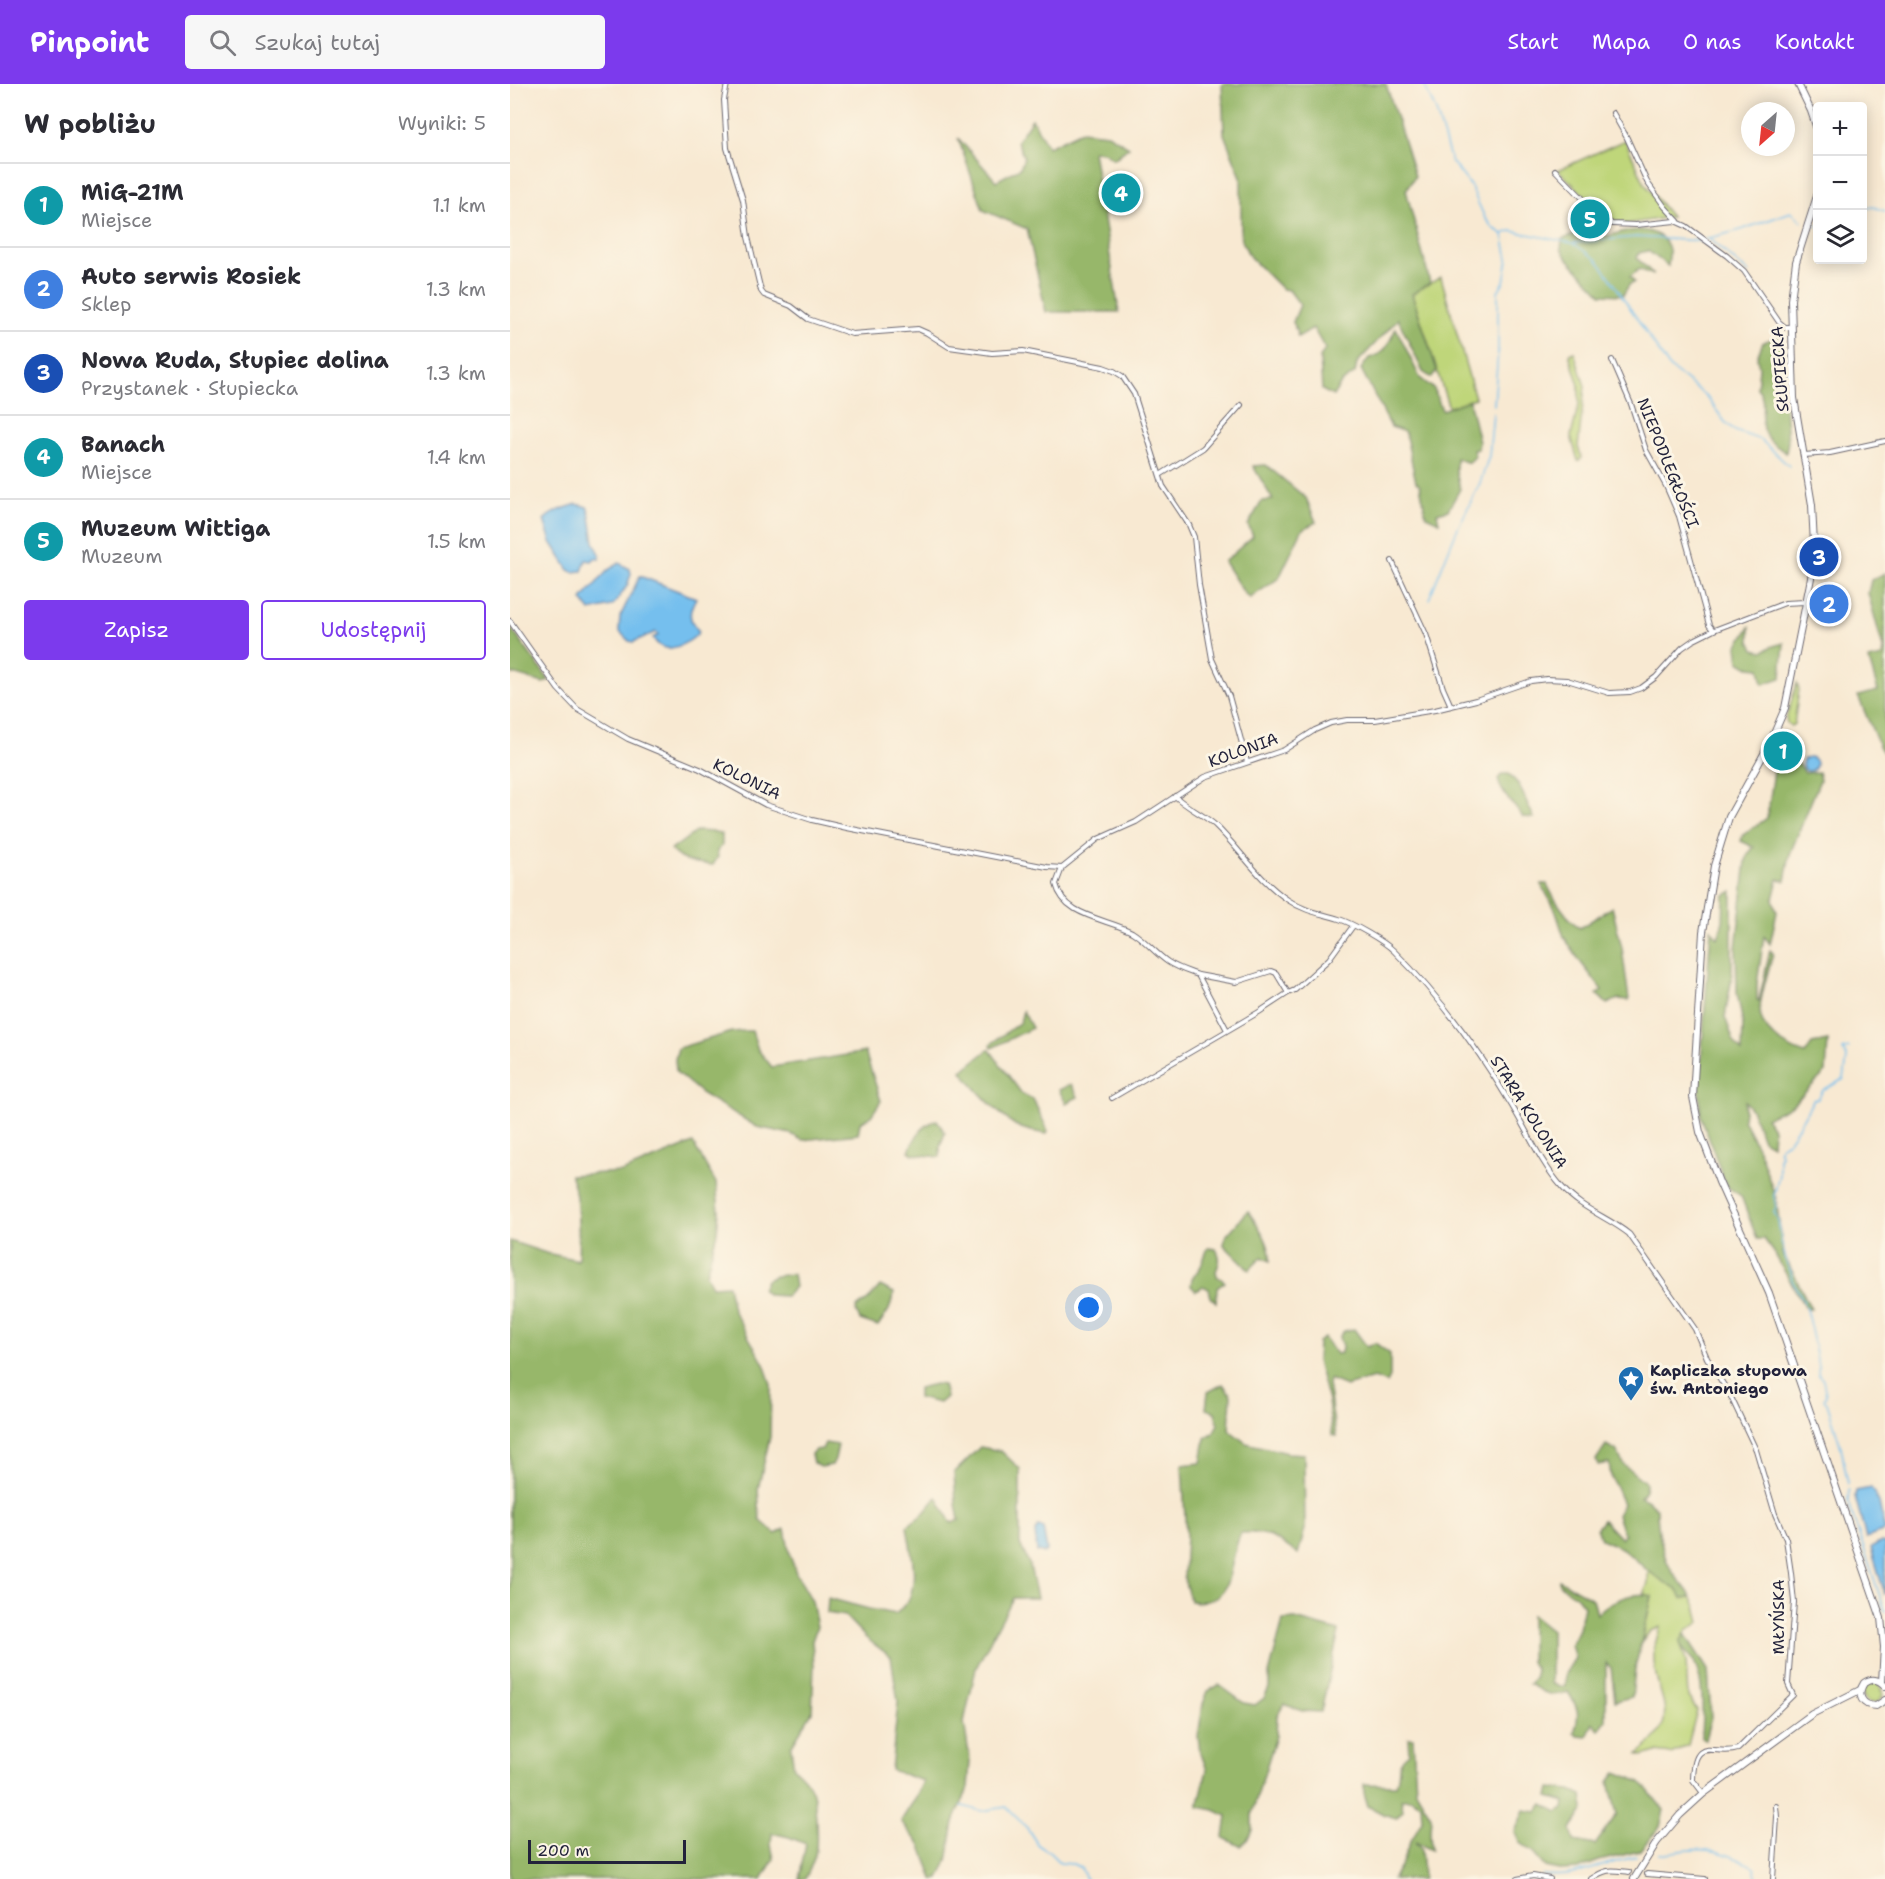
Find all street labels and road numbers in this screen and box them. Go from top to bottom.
street label: SŁUPIECKA [1767,325,1793,413]
street label: NIEPODLEGŁOŚCI [1632,395,1704,531]
street label: KOLONIA [1205,728,1281,772]
street label: KOLONIA [710,754,784,804]
street label: STARA KOLONIA [1486,1052,1572,1172]
street label: MŁYŃSKA [1768,1579,1789,1655]

